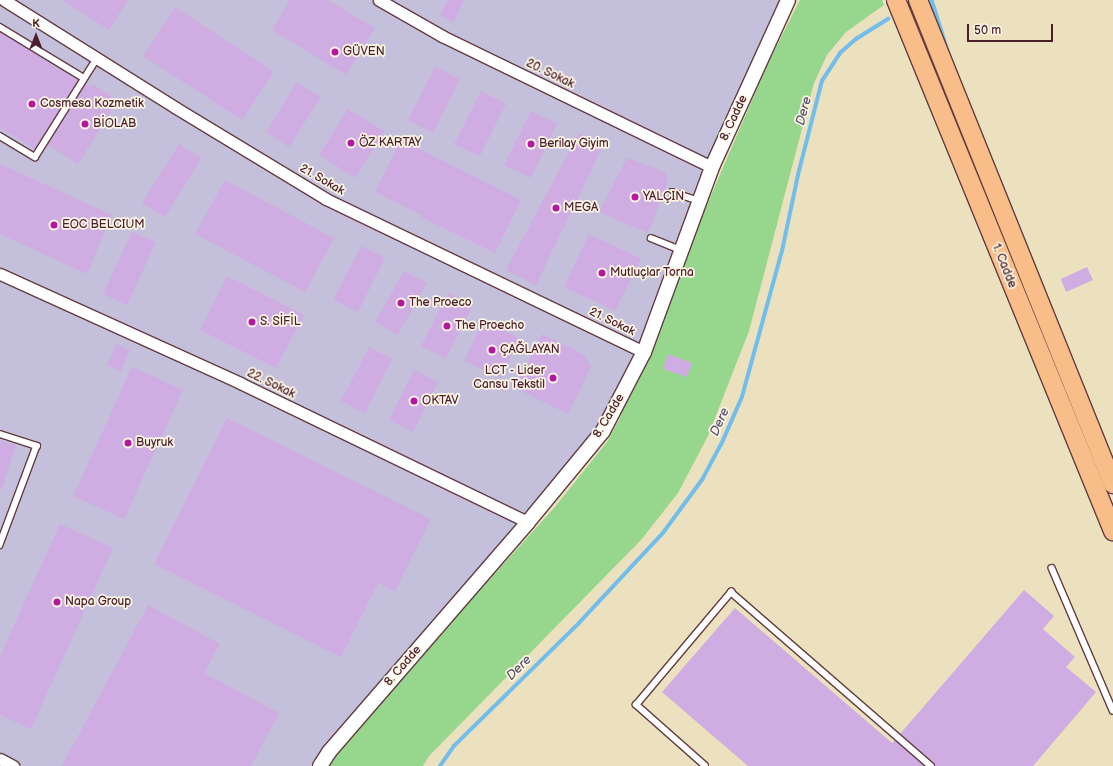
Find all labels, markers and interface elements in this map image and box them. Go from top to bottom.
north arrow [16,16,56,56]
scale bar [969,16,1055,42]
text: K [32,17,40,30]
text: 50 m [974,23,1001,38]
place label: GÜVEN [343,45,385,59]
marker: GÜVEN [330,47,340,57]
street label: 20. Sokak [523,56,577,92]
street label: 8. Cadde [717,93,751,143]
water label: Dere [793,95,815,127]
place label: Cosmesa Kozmetik [40,97,144,111]
marker: Cosmesa Kozmetik [27,99,37,109]
place label: BİOLAB [93,117,136,131]
marker: BİOLAB [80,119,90,129]
place label: ÖZ KARTAY [359,136,422,150]
place label: Berilay Giyim [539,137,609,151]
marker: ÖZ KARTAY [346,138,356,148]
marker: Berilay Giyim [526,139,536,149]
street label: 21. Sokak [297,161,347,199]
place label: YALÇIN [643,190,684,204]
marker: YALÇIN [630,192,640,202]
place label: MEGA [564,201,598,215]
marker: MEGA [551,203,561,213]
place label: EOC BELCIUM [62,218,145,232]
marker: EOC BELCIUM [49,220,59,230]
street label: 1. Cadde [989,242,1019,290]
place label: Mutluçlar Torna [610,266,694,280]
marker: Mutluçlar Torna [597,268,607,278]
place label: The Proeco [409,296,472,310]
marker: The Proeco [396,298,406,308]
street label: 21. Sokak [587,305,637,339]
place label: S. SİFİL [260,315,301,329]
marker: S. SİFİL [247,317,257,327]
place label: The Proecho [455,319,524,333]
marker: The Proecho [442,321,452,331]
place label: ÇAĞLAYAN [500,343,560,357]
marker: ÇAĞLAYAN [487,345,497,355]
place label: LCT - Lider Cansu Tekstil [473,364,545,392]
street label: 22. Sokak [244,366,298,402]
marker: LCT - Lider Cansu Tekstil [548,373,558,383]
street label: 8. Cadde [590,391,628,441]
place label: OKTAV [422,394,459,408]
marker: OKTAV [409,396,419,406]
water label: Dere [707,406,733,438]
place label: Buyruk [136,436,173,450]
marker: Buyruk [123,438,133,448]
place label: Napa Group [65,595,131,609]
marker: Napa Group [52,597,62,607]
street label: 8. Cadde [382,643,424,689]
water label: Dere [503,652,535,684]

